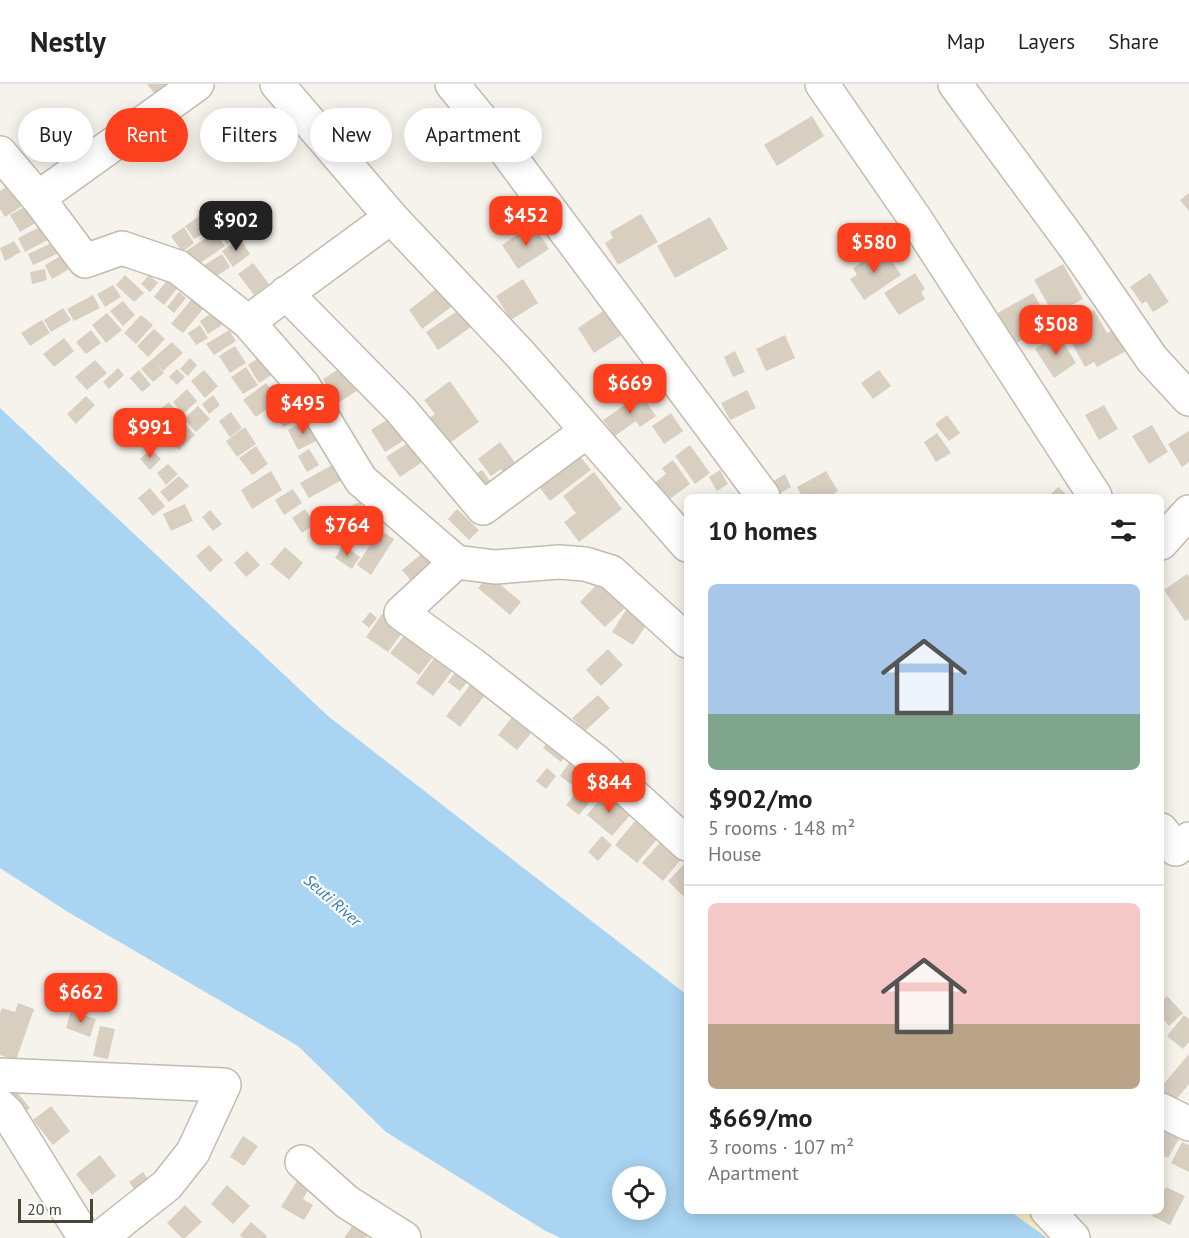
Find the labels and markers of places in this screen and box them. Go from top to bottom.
pin: $452 [490,196,562,247]
pin: $902 [200,201,272,252]
pin: $580 [838,223,910,274]
pin: $508 [1020,305,1092,356]
pin: $669 [594,364,666,415]
pin: $495 [267,384,339,435]
pin: $991 [114,408,186,459]
pin: $764 [311,506,383,557]
pin: $844 [573,763,645,814]
pin: $662 [45,973,117,1024]

